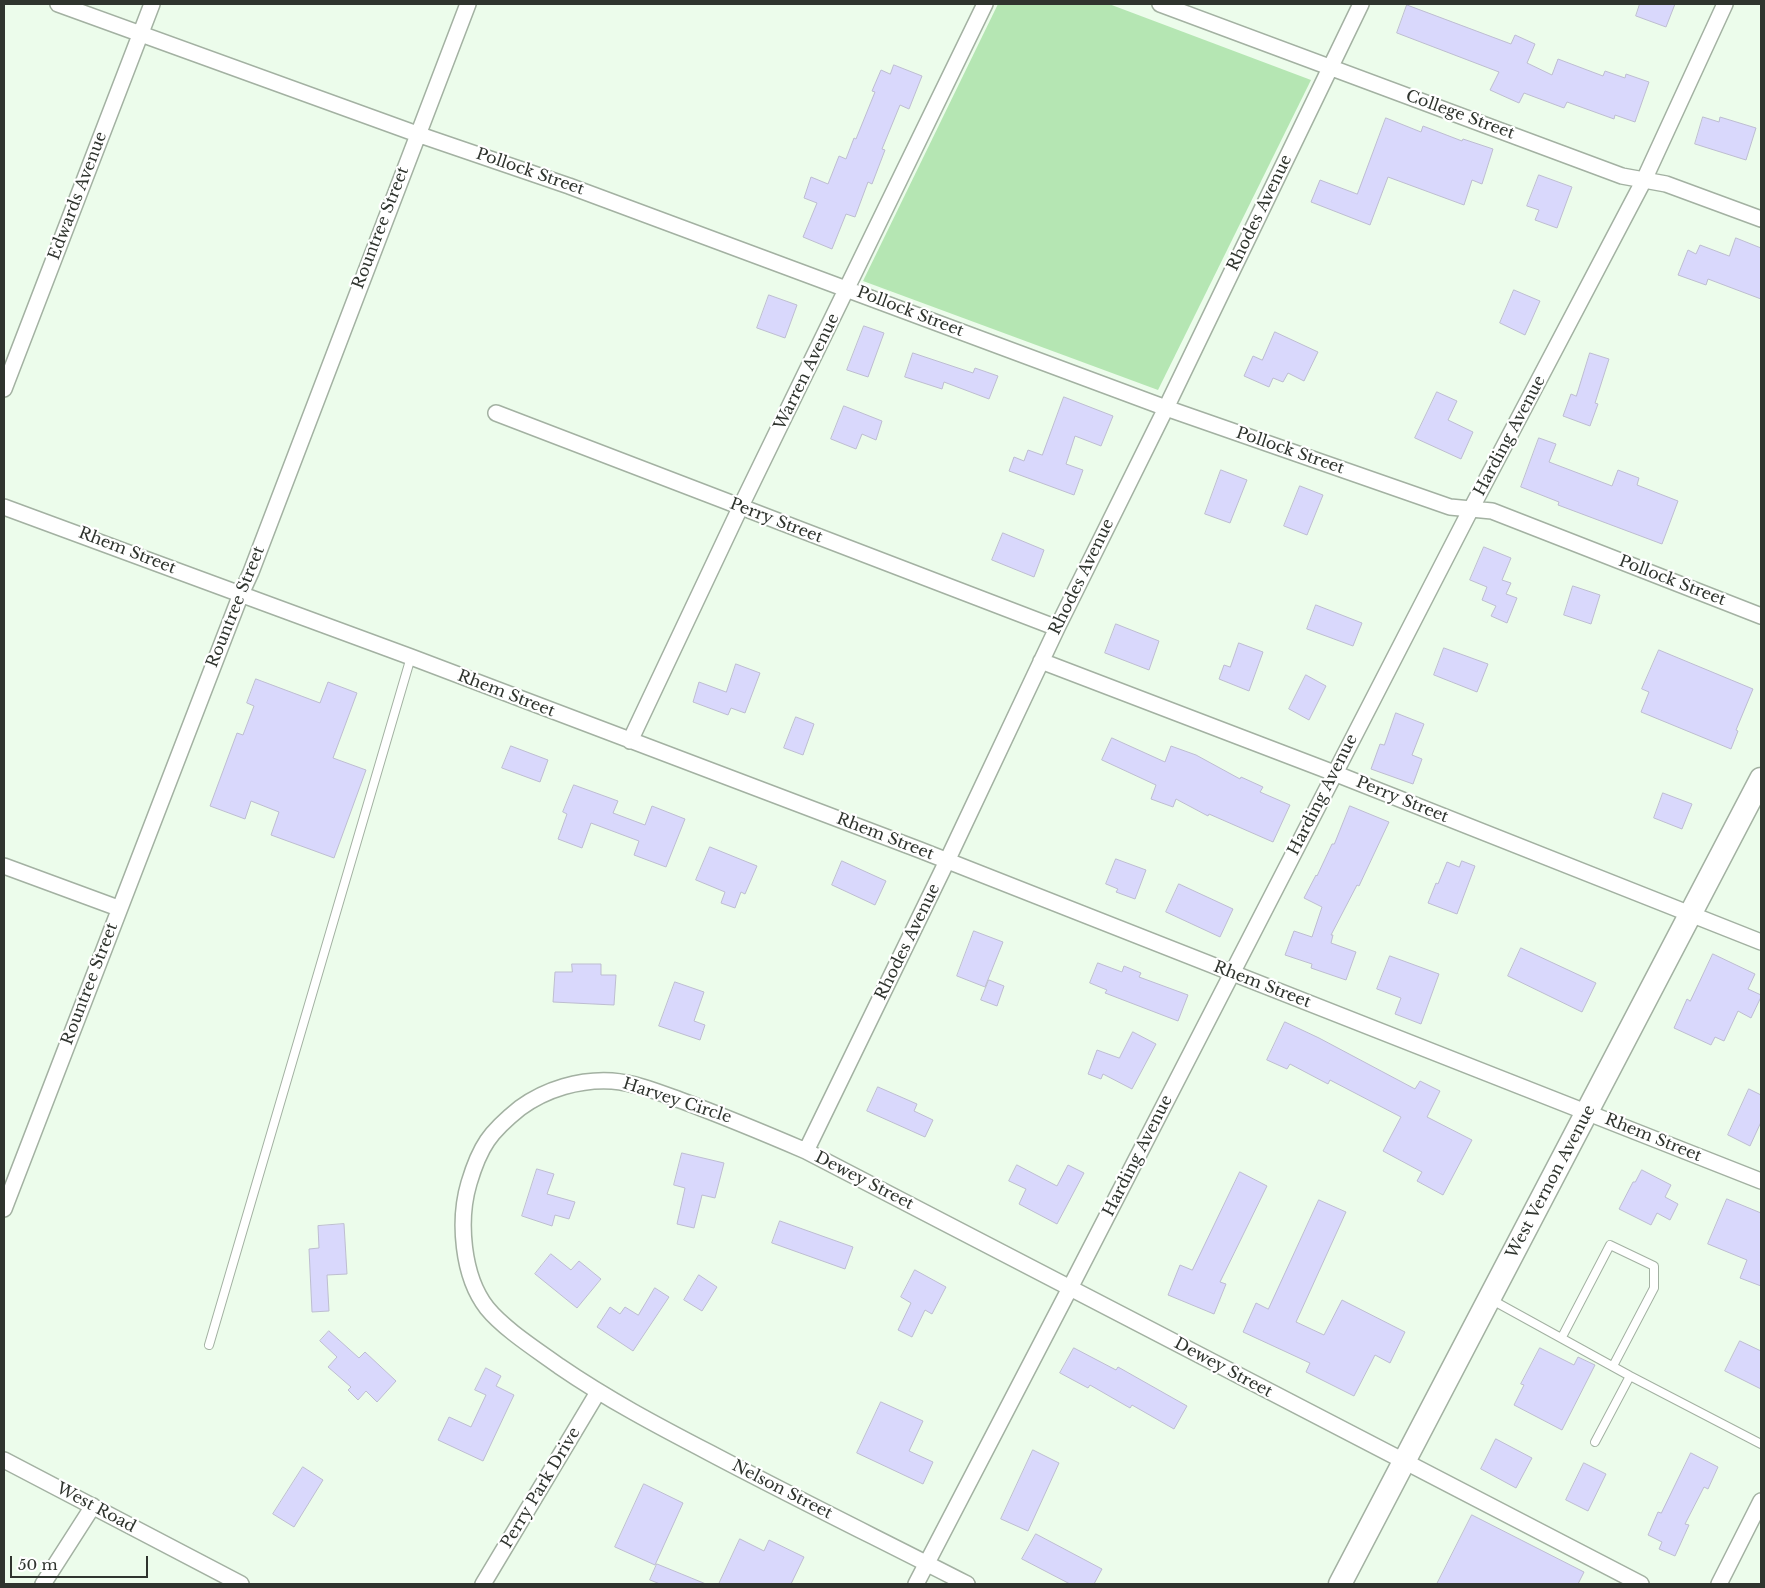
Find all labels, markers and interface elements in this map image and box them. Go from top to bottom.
street label: College Street [1403,86,1517,144]
street label: Edwards Avenue [45,129,111,263]
street label: Pollock Street [473,145,587,199]
street label: Rhodes Avenue [1224,152,1296,274]
street label: Rountree Street [349,164,413,292]
street label: Pollock Street [854,283,966,341]
street label: Warren Avenue [771,311,843,433]
street label: Harding Avenue [1470,373,1550,499]
street label: Pollock Street [1233,424,1347,478]
street label: Perry Street [727,494,825,548]
street label: Rhodes Avenue [1046,516,1118,638]
street label: Rhem Street [76,524,178,578]
street label: Rountree Street [203,544,269,670]
street label: Pollock Street [1616,552,1728,610]
street label: Rhem Street [455,667,557,721]
street label: Harding Avenue [1284,731,1362,859]
street label: Perry Street [1353,773,1451,827]
street label: Rhem Street [834,810,936,864]
street label: Rhodes Avenue [872,881,944,1003]
street label: Rountree Street [58,920,122,1048]
street label: Rhem Street [1211,958,1313,1012]
street label: Harvey Circle [620,1074,734,1128]
street label: Harding Avenue [1099,1092,1177,1220]
street label: West Vernon Avenue [1502,1102,1600,1262]
street label: Rhem Street [1602,1110,1704,1166]
street label: Dewey Street [811,1148,917,1214]
street label: Dewey Street [1171,1334,1275,1402]
street label: Perry Park Drive [497,1424,585,1552]
street label: Nelson Street [729,1457,835,1523]
street label: West Road [53,1479,139,1537]
scale bar [12,1546,150,1578]
text: 50 m [18,1555,58,1574]

